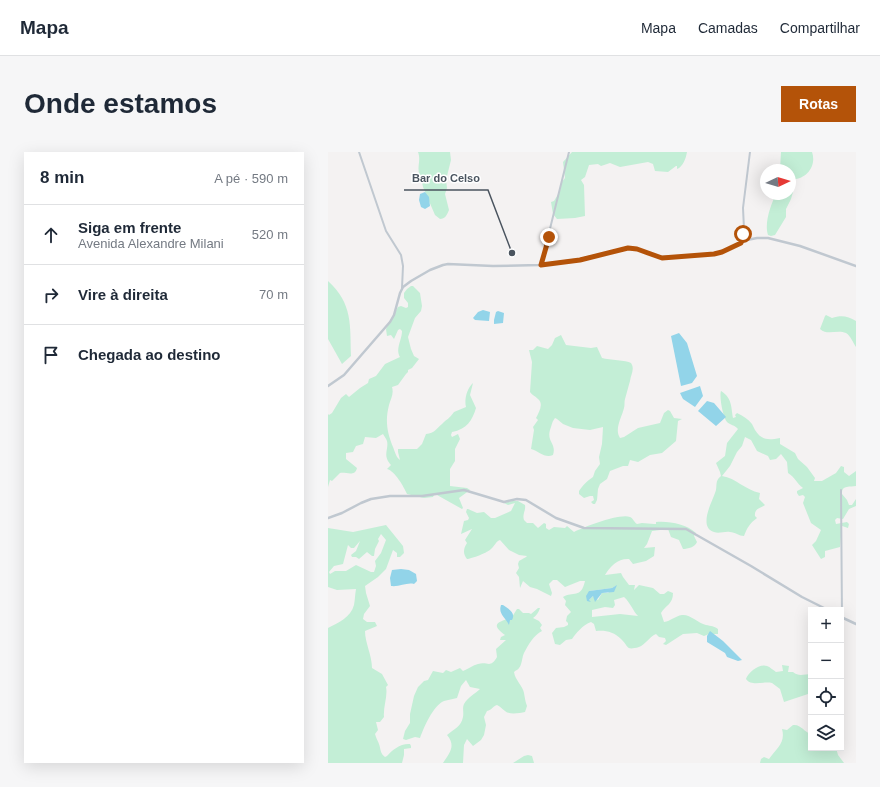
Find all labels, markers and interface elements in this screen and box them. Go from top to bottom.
text: Mapa [20,17,69,38]
text: Mapa [641,20,676,36]
text: Camadas [698,20,758,36]
text: Compartilhar [780,20,860,36]
button: Rotas [781,86,856,122]
text: Onde estamos [24,88,217,119]
north arrow [760,164,796,200]
callout: Bar do Celso [404,167,488,190]
text: 8 min [40,168,84,187]
text: A pé · 590 m [214,171,288,186]
text: Bar do Celso [412,172,480,184]
text: Siga em frente [78,219,181,236]
icon: ahead [40,224,62,246]
route start [734,225,752,243]
text: 520 m [252,227,288,242]
route end [540,228,558,246]
text: Avenida Alexandre Milani [78,236,224,251]
icon: right [40,284,62,306]
text: Vire à direita [78,286,168,303]
text: 70 m [259,287,288,302]
icon: arrive [40,344,62,366]
text: Chegada ao destino [78,346,221,363]
map controls [808,607,844,751]
button: + [808,607,844,643]
button: − [808,643,844,679]
button: locate [808,679,844,715]
button: layers [808,715,844,751]

